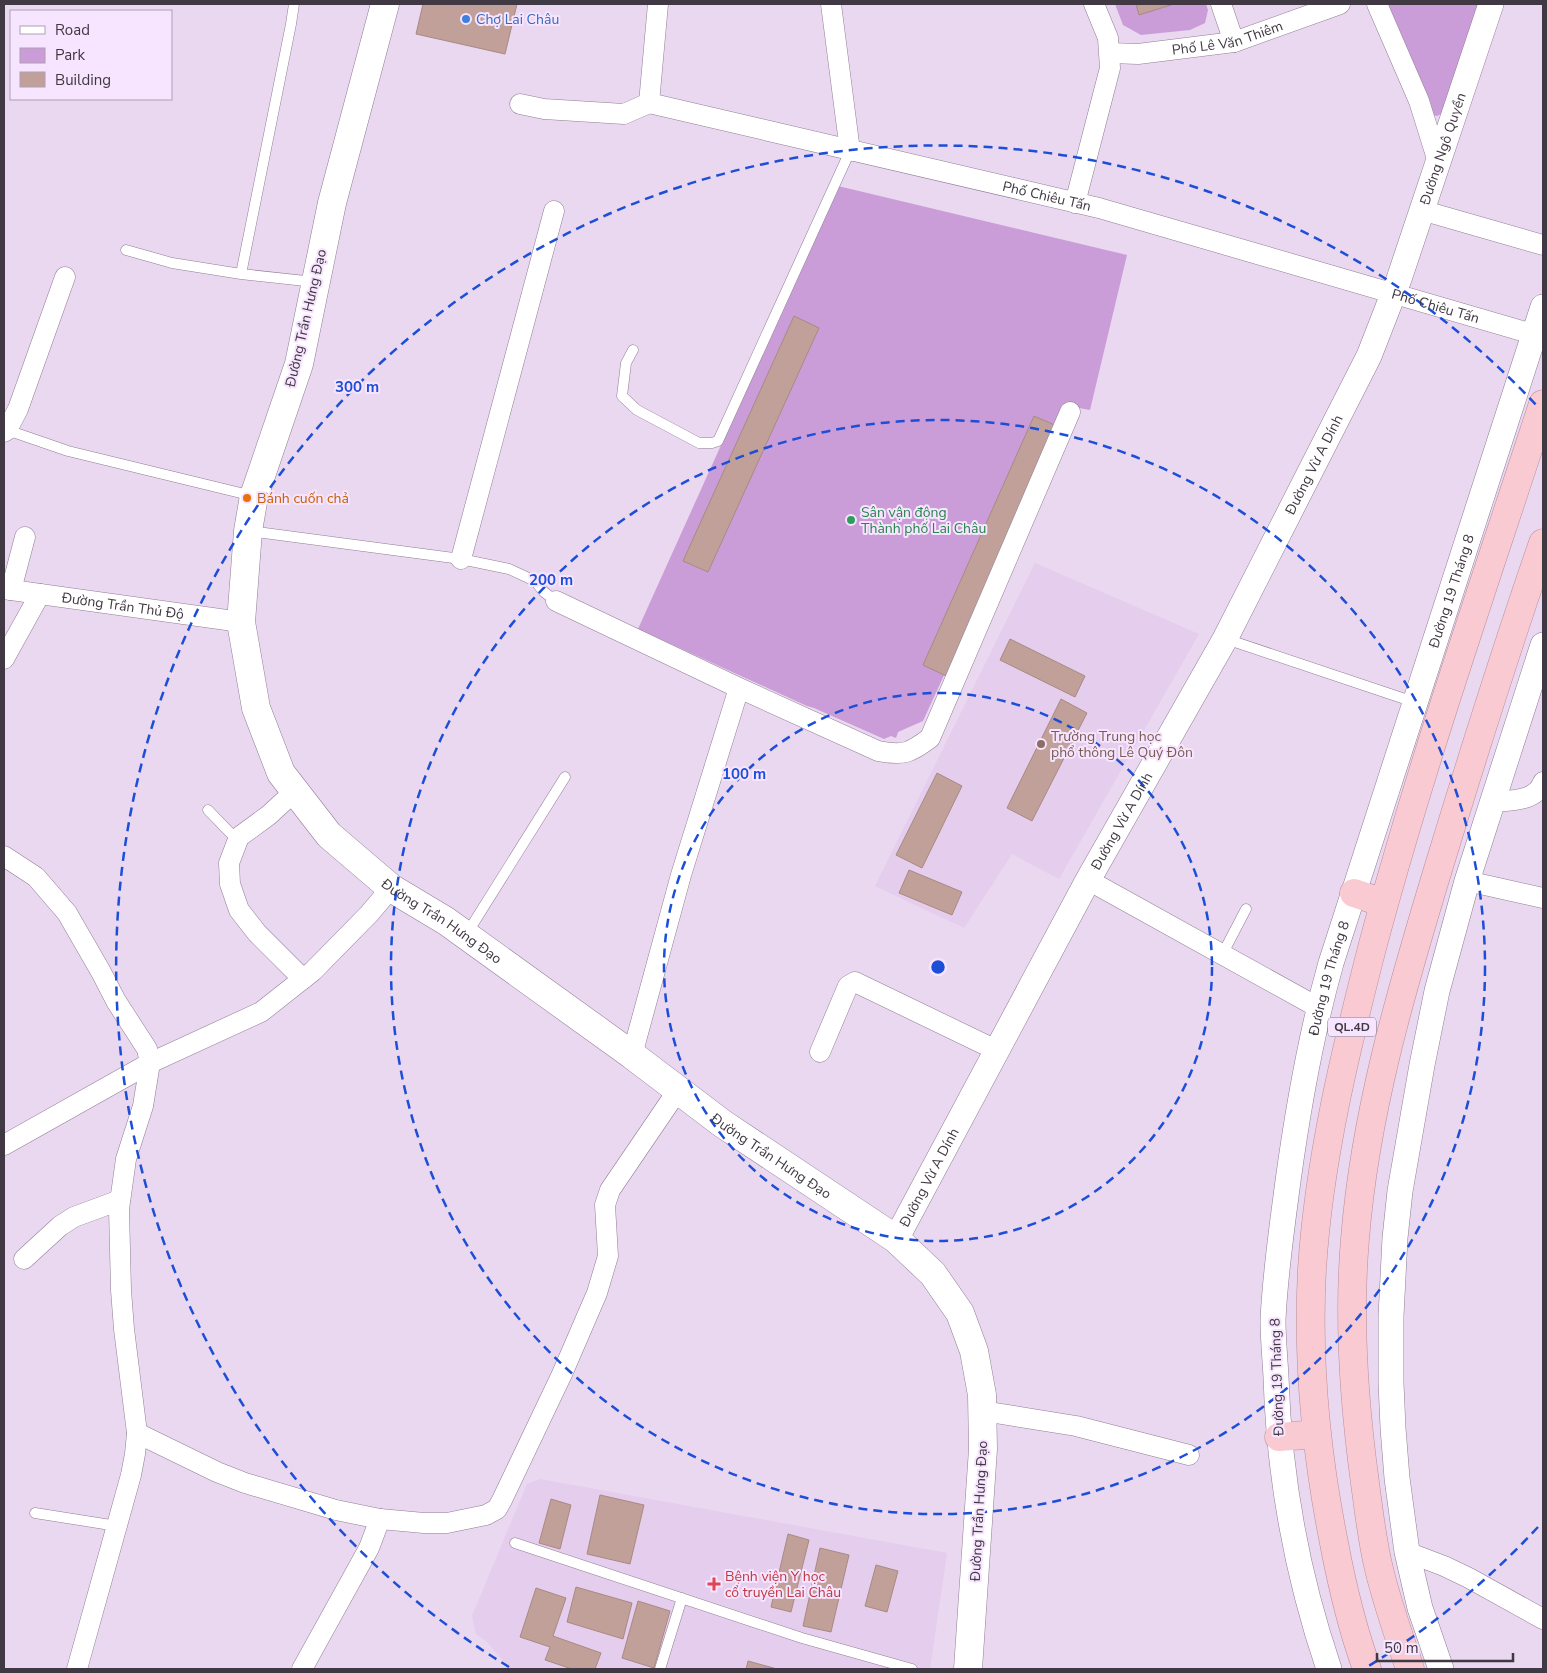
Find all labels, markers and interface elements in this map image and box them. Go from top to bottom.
legend [10,10,172,100]
place label: Chợ Lai Châu [476,10,559,29]
marker: Chợ Lai Châu [460,13,472,25]
street label: Phố Lê Văn Thiêm [1171,16,1285,59]
text: Road [55,20,90,40]
text: Park [55,45,85,65]
text: Building [55,70,111,90]
street label: Đường Ngô Quyền [1415,90,1470,208]
street label: Phố Chiêu Tấn [1001,176,1093,215]
street label: Đường Trần Hưng Đạo [281,247,331,390]
street label: Phố Chiêu Tấn [1389,284,1482,328]
text: 300 m [335,377,379,397]
street label: Đường Vừ A Dính [1280,411,1347,519]
place label: Bánh cuốn chả [257,489,349,508]
marker: Bánh cuốn chả [241,492,253,504]
place label: Sân vận động Thành phố Lai Châu [861,503,986,538]
marker: Sân vận động Thành phố Lai Châu [845,514,857,526]
street label: Đường 19 Tháng 8 [1424,532,1478,651]
text: 200 m [529,570,573,590]
street label: Đường Trần Thủ Độ [60,588,185,623]
place label: Trường Trung học phổ thông Lê Quý Đôn [1051,727,1193,762]
marker: Trường Trung học phổ thông Lê Quý Đôn [1035,738,1047,750]
text: 100 m [722,764,766,784]
street label: Đường Vừ A Dính [1086,769,1157,874]
street label: Đường Trần Hưng Đạo [376,874,506,968]
street label: Đường 19 Tháng 8 [1304,918,1354,1038]
centre of rings [929,958,947,976]
road number: QL.4D [1328,1018,1376,1036]
street label: Đường Trần Hưng Đạo [706,1108,835,1203]
street label: Đường Vừ A Dính [894,1124,963,1231]
street label: Đường 19 Tháng 8 [1265,1318,1289,1437]
street label: Đường Trần Hưng Đạo [966,1440,992,1583]
place label: Bệnh viện Y học cổ truyền Lai Châu [725,1567,841,1602]
marker: Bệnh viện Y học cổ truyền Lai Châu [707,1577,721,1591]
scale bar [1377,1630,1513,1662]
text: 50 m [1384,1638,1419,1658]

